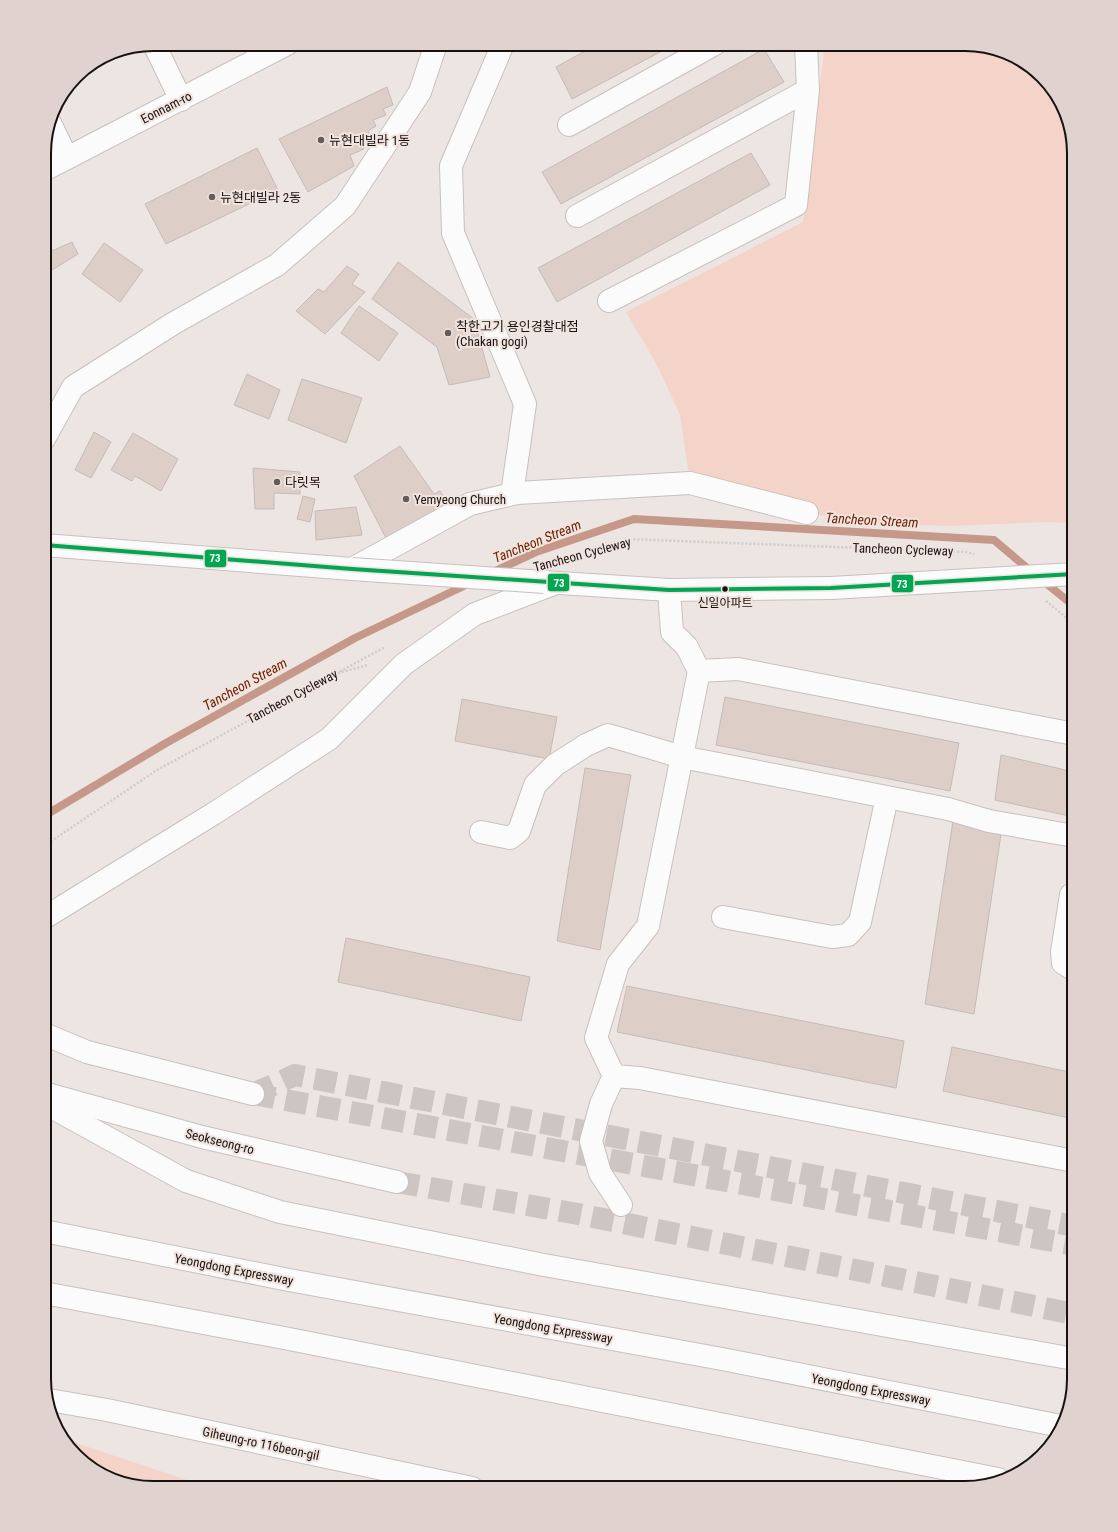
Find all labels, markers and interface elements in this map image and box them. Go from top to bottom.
street label: Eonnam-ro [138,88,194,127]
place label: 뉴현대빌라 1동 [329,133,410,148]
marker: 뉴현대빌라 1동 [316,135,326,145]
place label: 뉴현대빌라 2동 [220,190,301,205]
marker: 뉴현대빌라 2동 [207,192,217,202]
place label: 착한고기 용인경찰대점 (Chakan gogi) [456,319,579,349]
marker: 착한고기 용인경찰대점 (Chakan gogi) [443,328,453,338]
place label: 다릿목 [285,475,321,490]
marker: 다릿목 [272,477,282,487]
place label: Yemyeong Church [414,492,506,507]
marker: Yemyeong Church [401,494,411,504]
water label: Tancheon Stream [825,510,919,530]
water label: Tancheon Stream [491,516,583,566]
street label: Tancheon Cycleway [532,534,633,575]
street label: Tancheon Cycleway [852,540,954,559]
line badge: 73 [204,549,227,568]
text: 73 [209,552,221,565]
line badge: 73 [547,573,570,592]
line badge: 73 [891,574,914,593]
text: 73 [553,577,565,590]
text: 73 [896,578,908,591]
marker: 신일아파트 [720,584,730,594]
place label: 신일아파트 [697,596,753,610]
water label: Tancheon Stream [200,654,290,714]
street label: Tancheon Cycleway [244,666,341,727]
street label: Seokseong-ro [184,1126,256,1157]
street label: Yeongdong Expressway [173,1251,295,1288]
street label: Yeongdong Expressway [492,1311,614,1346]
street label: Yeongdong Expressway [810,1371,932,1408]
street label: Giheung-ro 116beon-gil [201,1424,321,1463]

